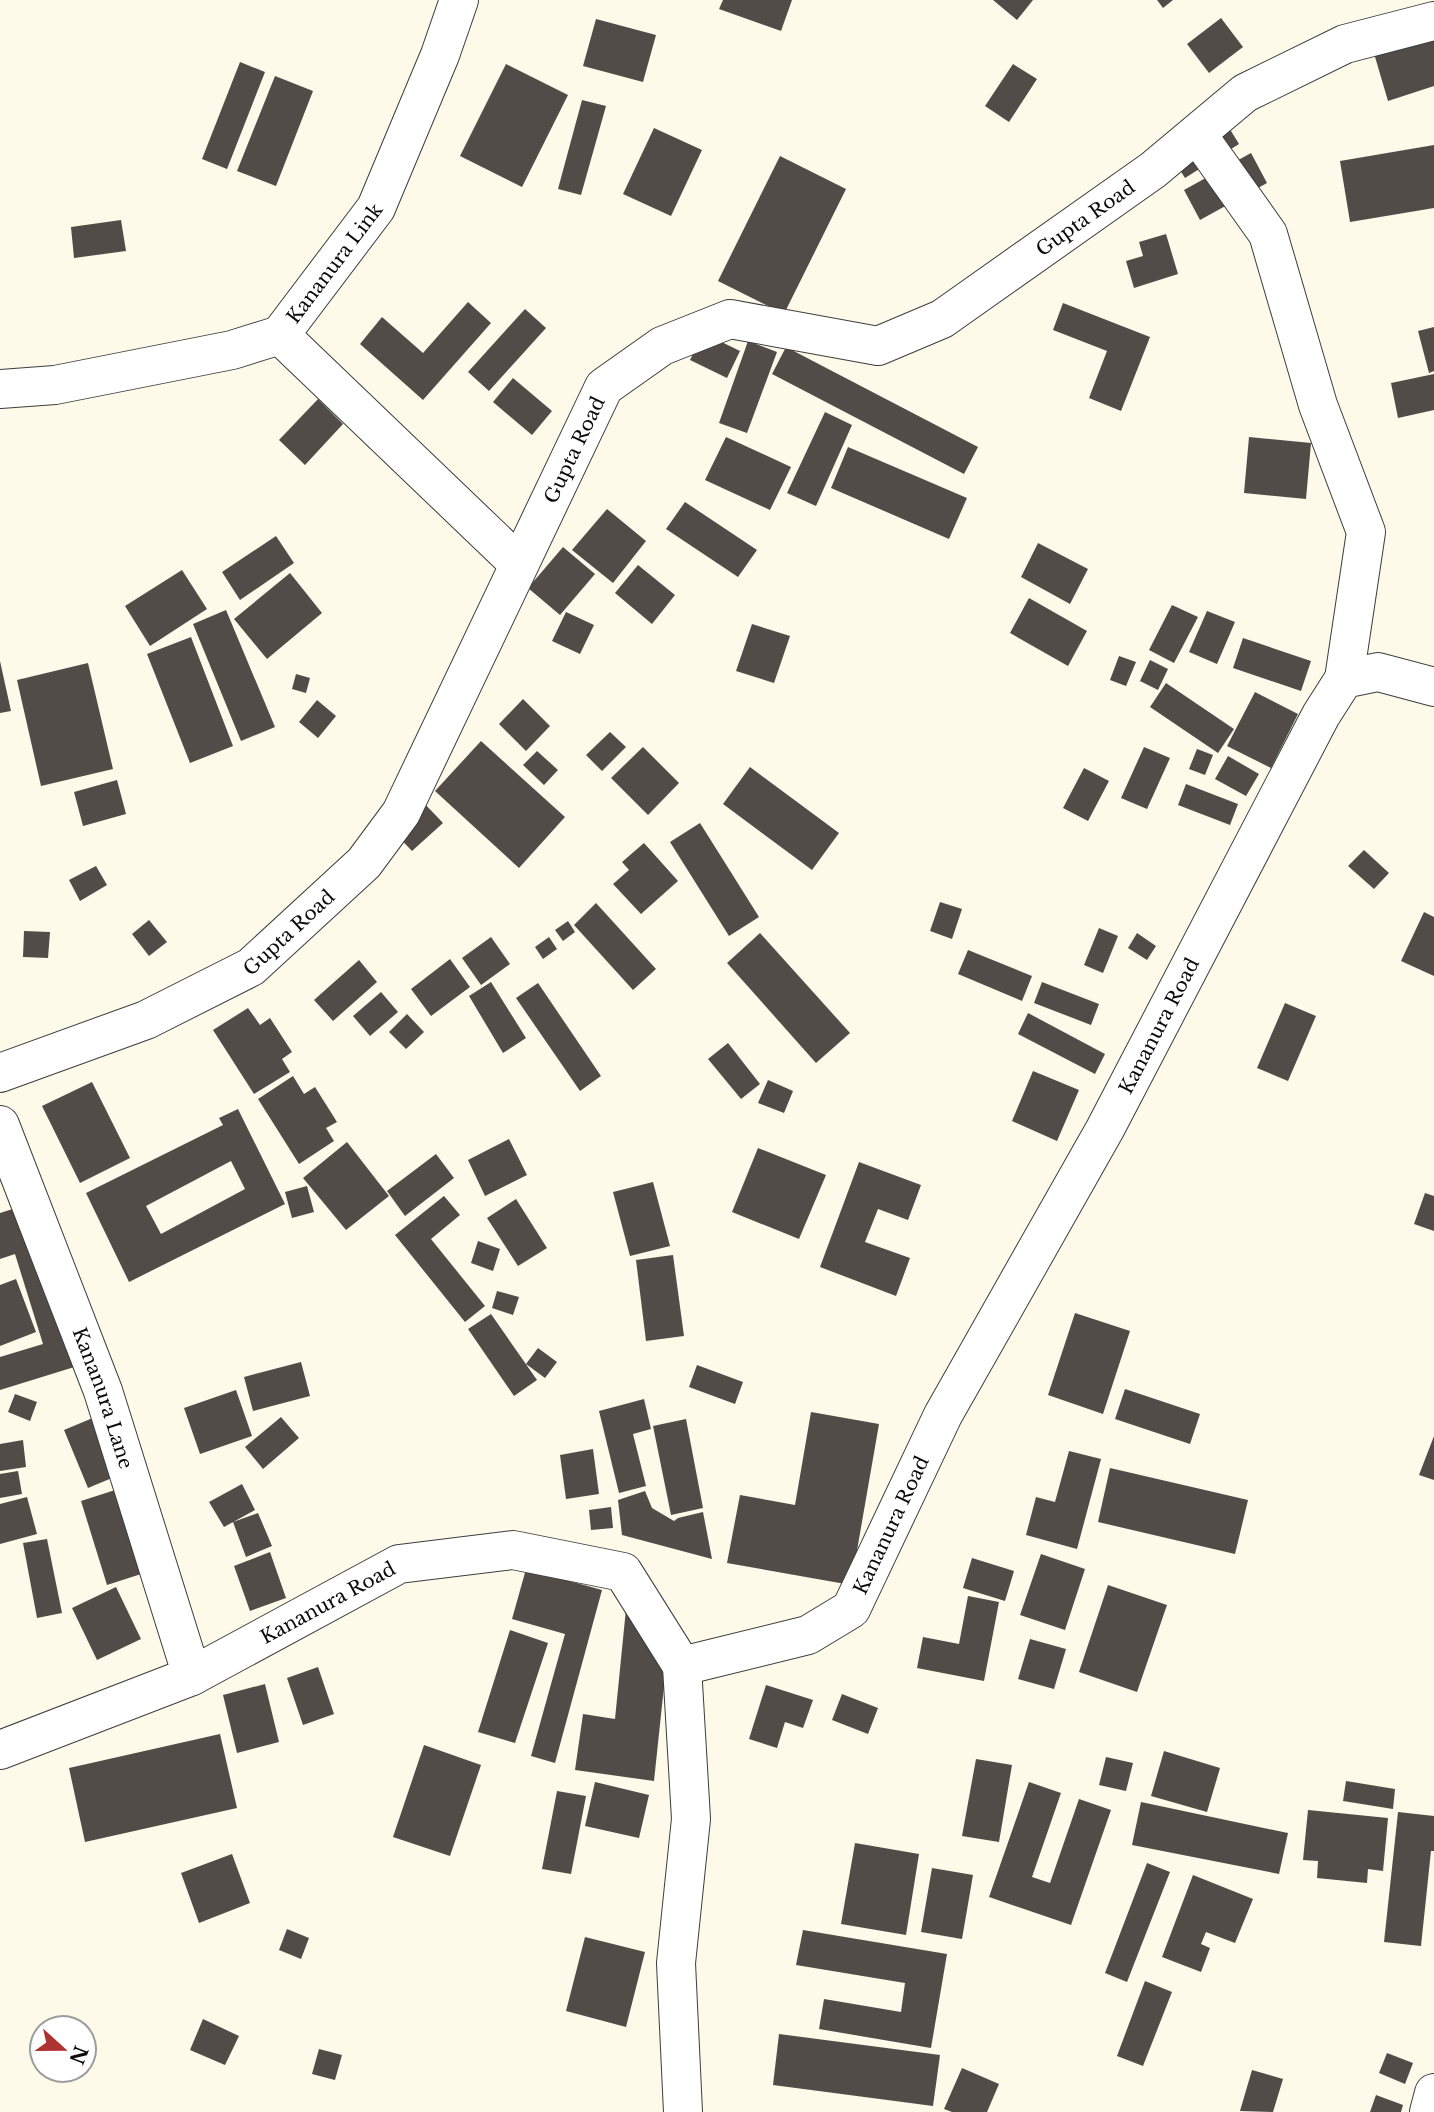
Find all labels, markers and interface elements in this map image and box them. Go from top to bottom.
street label: Gupta Road [1031,175,1139,261]
street label: Kananura Link [282,198,387,328]
street label: Gupta Road [539,392,609,507]
street label: Gupta Road [238,885,339,980]
street label: Kananura Road [1114,954,1204,1098]
street label: Kananura Lane [68,1324,138,1472]
street label: Kananura Road [848,1452,933,1598]
street label: Kananura Road [256,1557,399,1648]
north arrow [28,2014,98,2084]
text: N [64,2042,92,2067]

